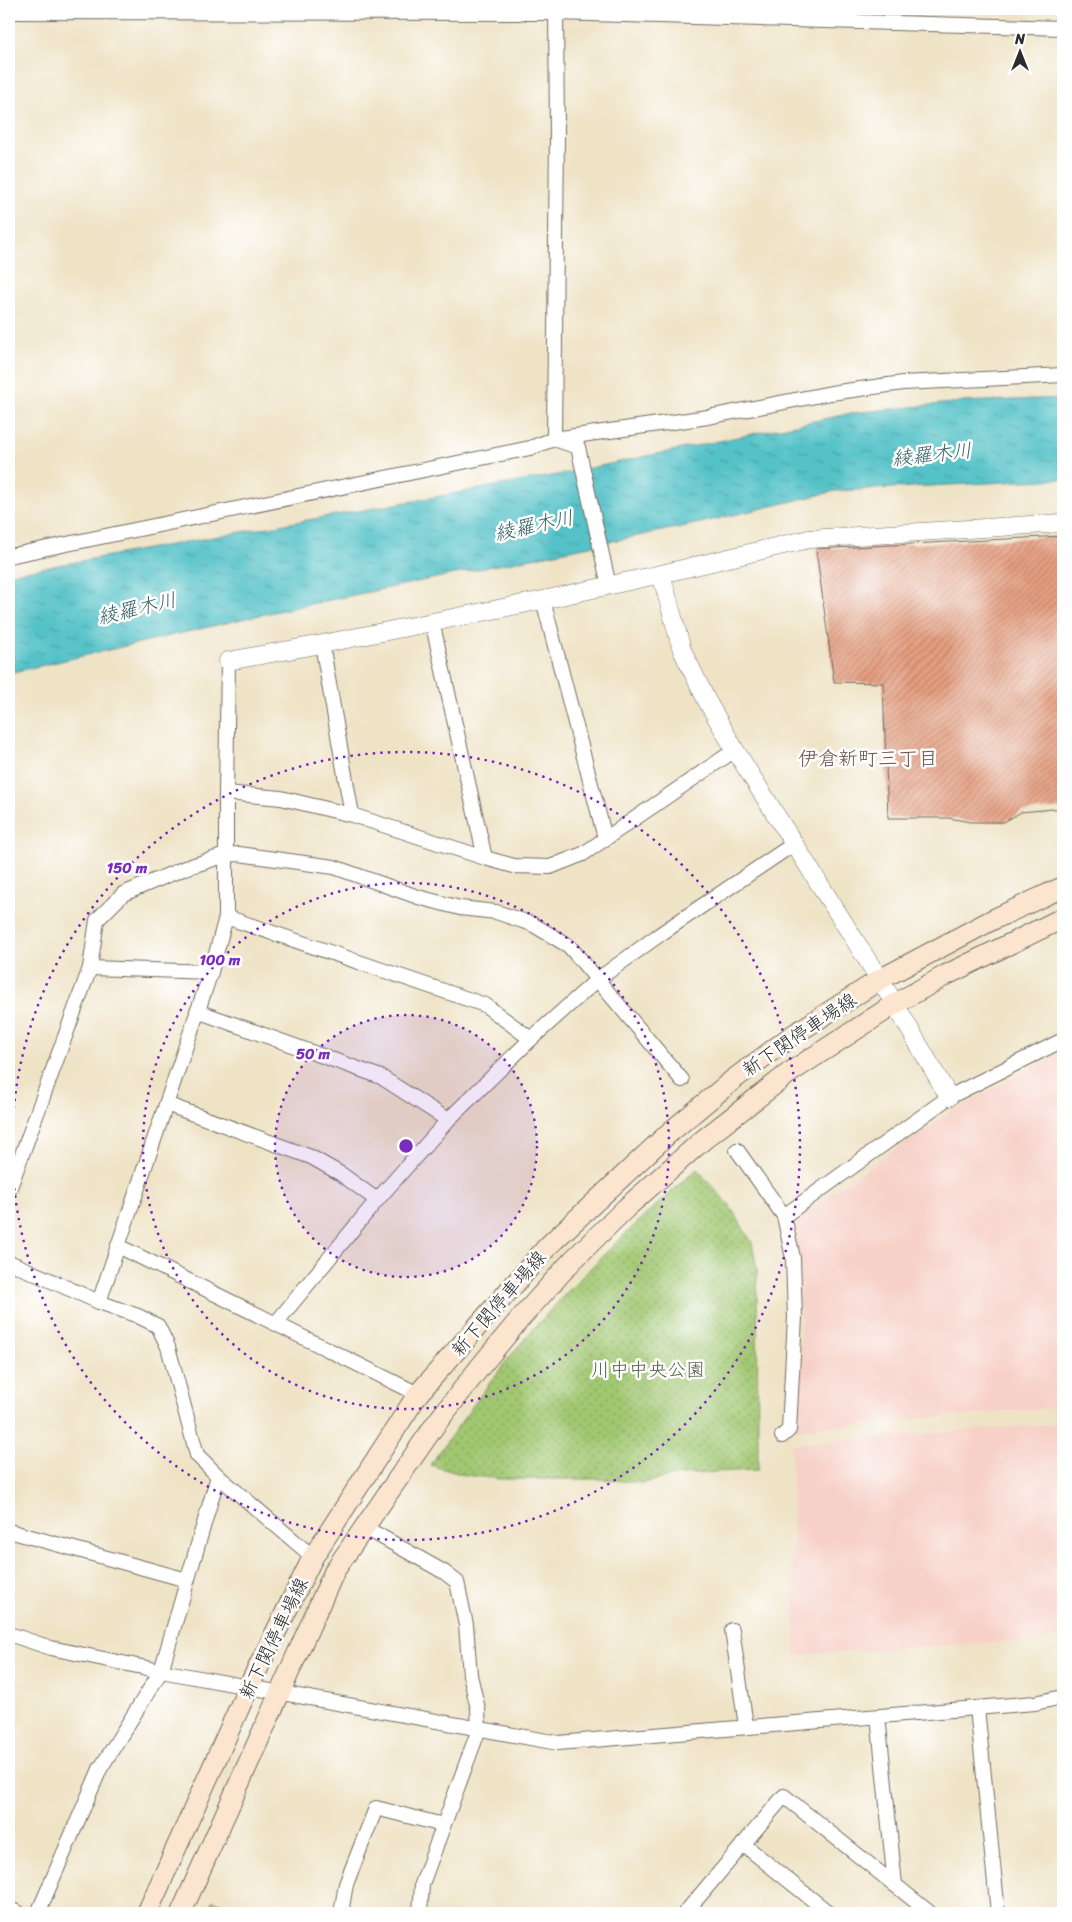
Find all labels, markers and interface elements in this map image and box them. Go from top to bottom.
text: N [1014,27,1025,52]
north arrow [994,28,1044,78]
water label: 綾羅木川 [890,433,974,476]
water label: 綾羅木川 [491,500,577,551]
water label: 綾羅木川 [94,582,180,635]
district label: 伊倉新町三丁目 [798,741,938,776]
text: 150 m [107,855,148,881]
text: 100 m [200,947,241,973]
street label: 新下関停車場線 [735,984,864,1085]
text: 50 m [296,1041,331,1067]
centre of rings [397,1137,415,1155]
street label: 新下関停車場線 [442,1242,554,1364]
park label: 川中中央公園 [591,1353,705,1386]
street label: 新下関停車場線 [229,1571,317,1705]

